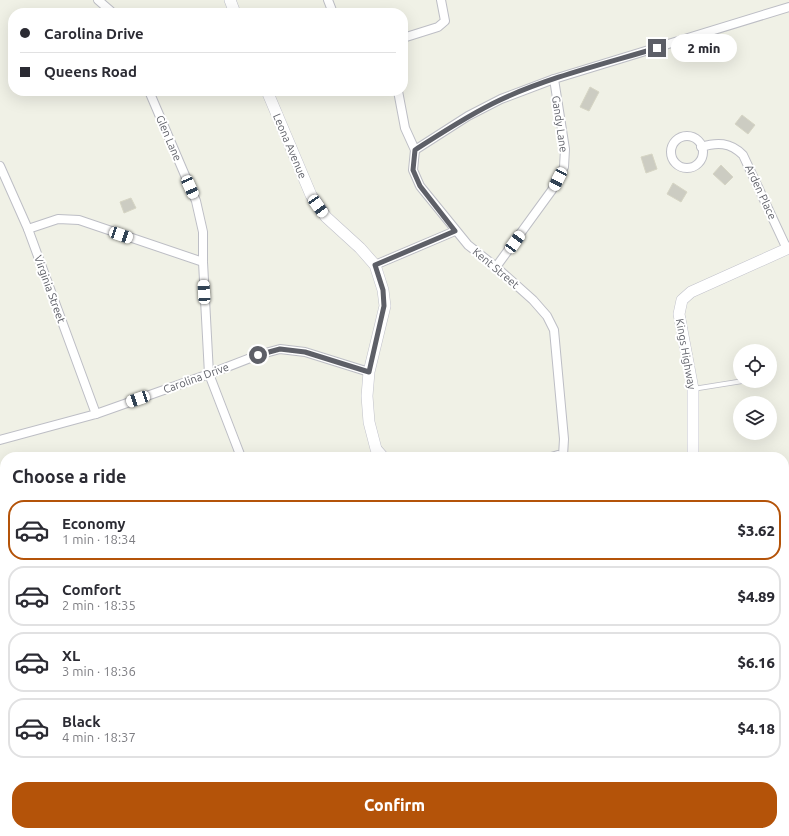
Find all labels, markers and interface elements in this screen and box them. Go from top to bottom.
text: Carolina Drive [44,25,144,42]
callout: 2 min [671,34,737,62]
route end [648,39,666,57]
text: 2 min [687,41,721,55]
text: Queens Road [44,63,137,80]
street label: Gandy Lane [550,95,570,153]
street label: Leona Avenue [271,112,309,180]
street label: Glen Lane [154,113,184,163]
street label: Arden Place [743,163,779,221]
car [547,166,569,192]
car [180,174,200,200]
car [306,193,330,219]
car [108,225,134,245]
car [503,229,527,255]
street label: Kent Street [471,245,522,291]
street label: Virginia Street [32,254,68,325]
car [197,280,211,304]
street label: Kings Highway [674,318,698,391]
map controls [733,344,777,440]
button: locate [733,344,777,388]
route start [249,346,267,364]
street label: Carolina Drive [162,361,230,395]
car [125,389,151,409]
button: layers [733,396,777,440]
text: Choose a ride [12,466,126,486]
icon: car [14,512,50,548]
text: Economy [62,515,126,532]
text: $3.62 [737,522,775,539]
text: 1 min · 18:34 [62,532,136,546]
icon: car [14,578,50,614]
text: Comfort [62,581,121,598]
text: $4.89 [737,588,775,605]
text: 2 min · 18:35 [62,598,136,612]
icon: car [14,644,50,680]
text: XL [62,647,80,664]
text: $6.16 [737,654,775,671]
text: 3 min · 18:36 [62,664,136,678]
icon: car [14,710,50,746]
text: Black [62,713,101,730]
text: $4.18 [737,720,775,737]
text: 4 min · 18:37 [62,730,136,744]
button: Confirm [12,782,777,828]

